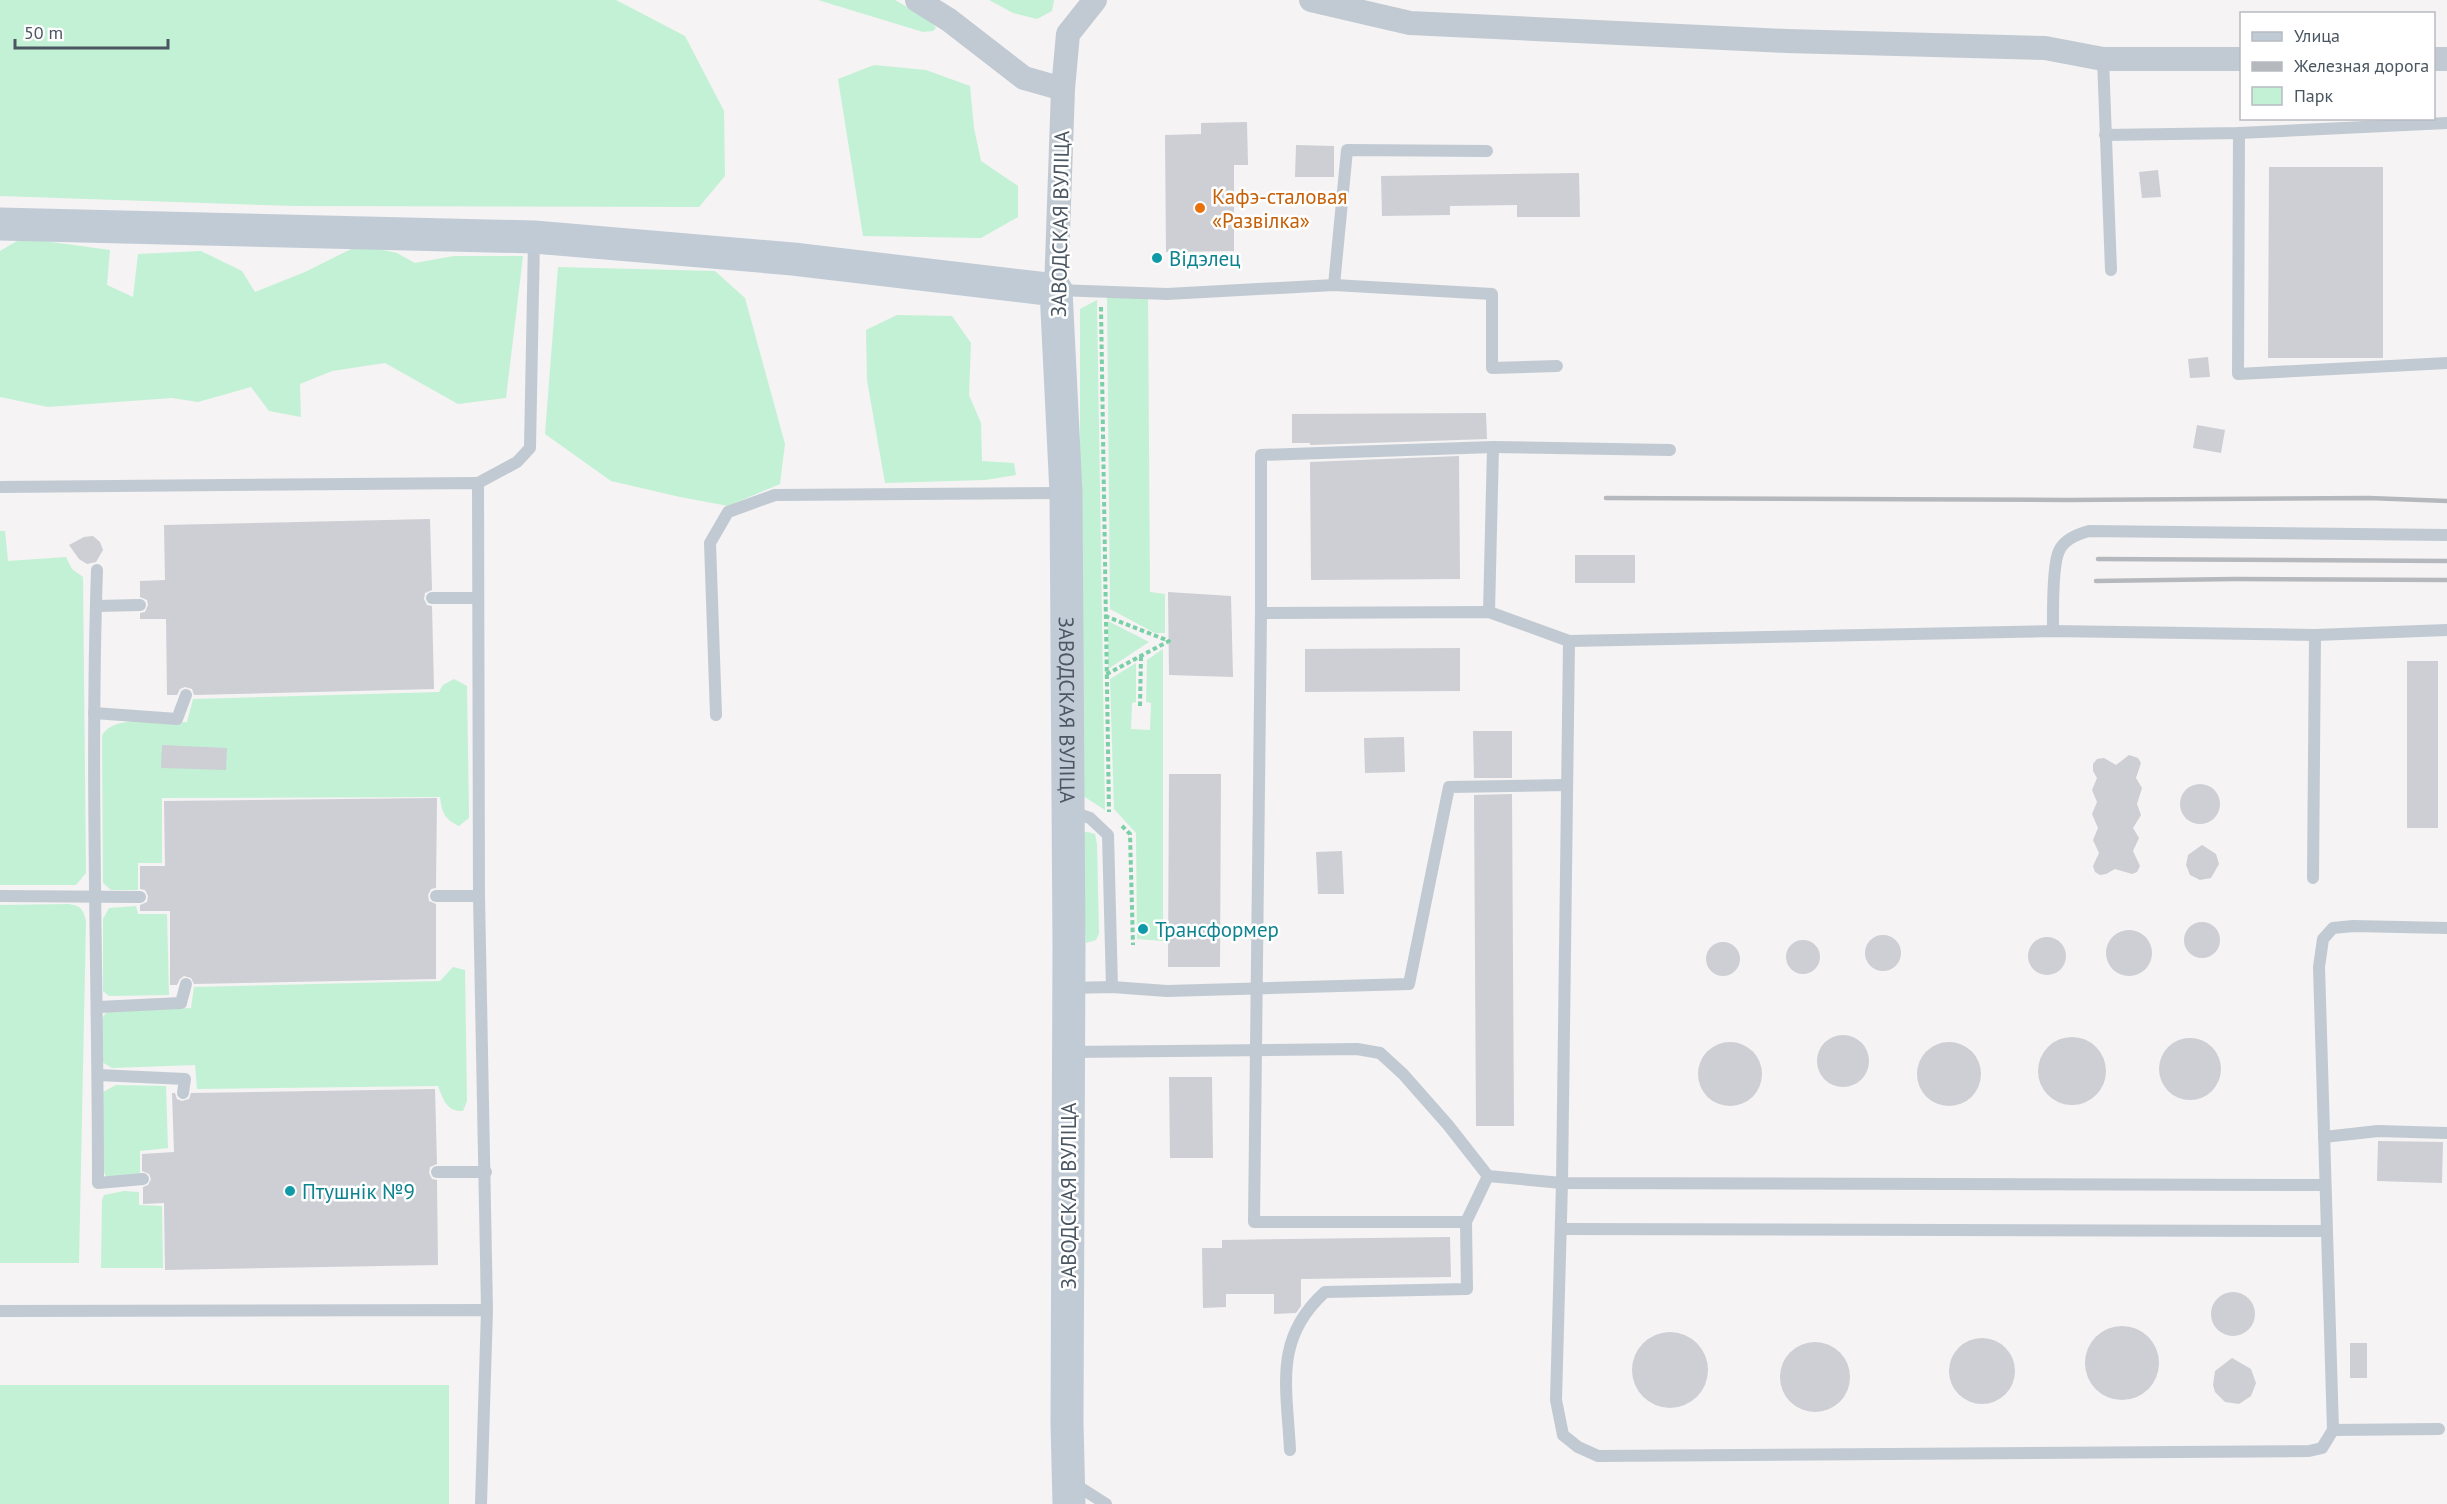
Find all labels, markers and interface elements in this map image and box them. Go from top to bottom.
scale bar [15,12,168,50]
legend [2240,12,2435,120]
text: 50 m [24,21,63,44]
text: Улица [2294,24,2340,47]
text: Железная дорога [2293,54,2429,77]
text: Парк [2294,84,2334,107]
street label: ЗАВОДСКАЯ ВУЛІЦА [1045,130,1075,318]
place label: Кафэ-сталовая «Развілка» [1212,183,1347,234]
marker: Кафэ-сталовая «Развілка» [1193,201,1207,215]
place label: Відэлец [1169,245,1241,272]
marker: Відэлец [1150,251,1164,265]
street label: ЗАВОДСКАЯ ВУЛІЦА [1053,616,1082,804]
place label: Трансформер [1155,916,1279,943]
marker: Трансформер [1136,922,1150,936]
street label: ЗАВОДСКАЯ ВУЛІЦА [1055,1102,1082,1289]
place label: Птушнік №9 [302,1178,415,1205]
marker: Птушнік №9 [283,1184,297,1198]

